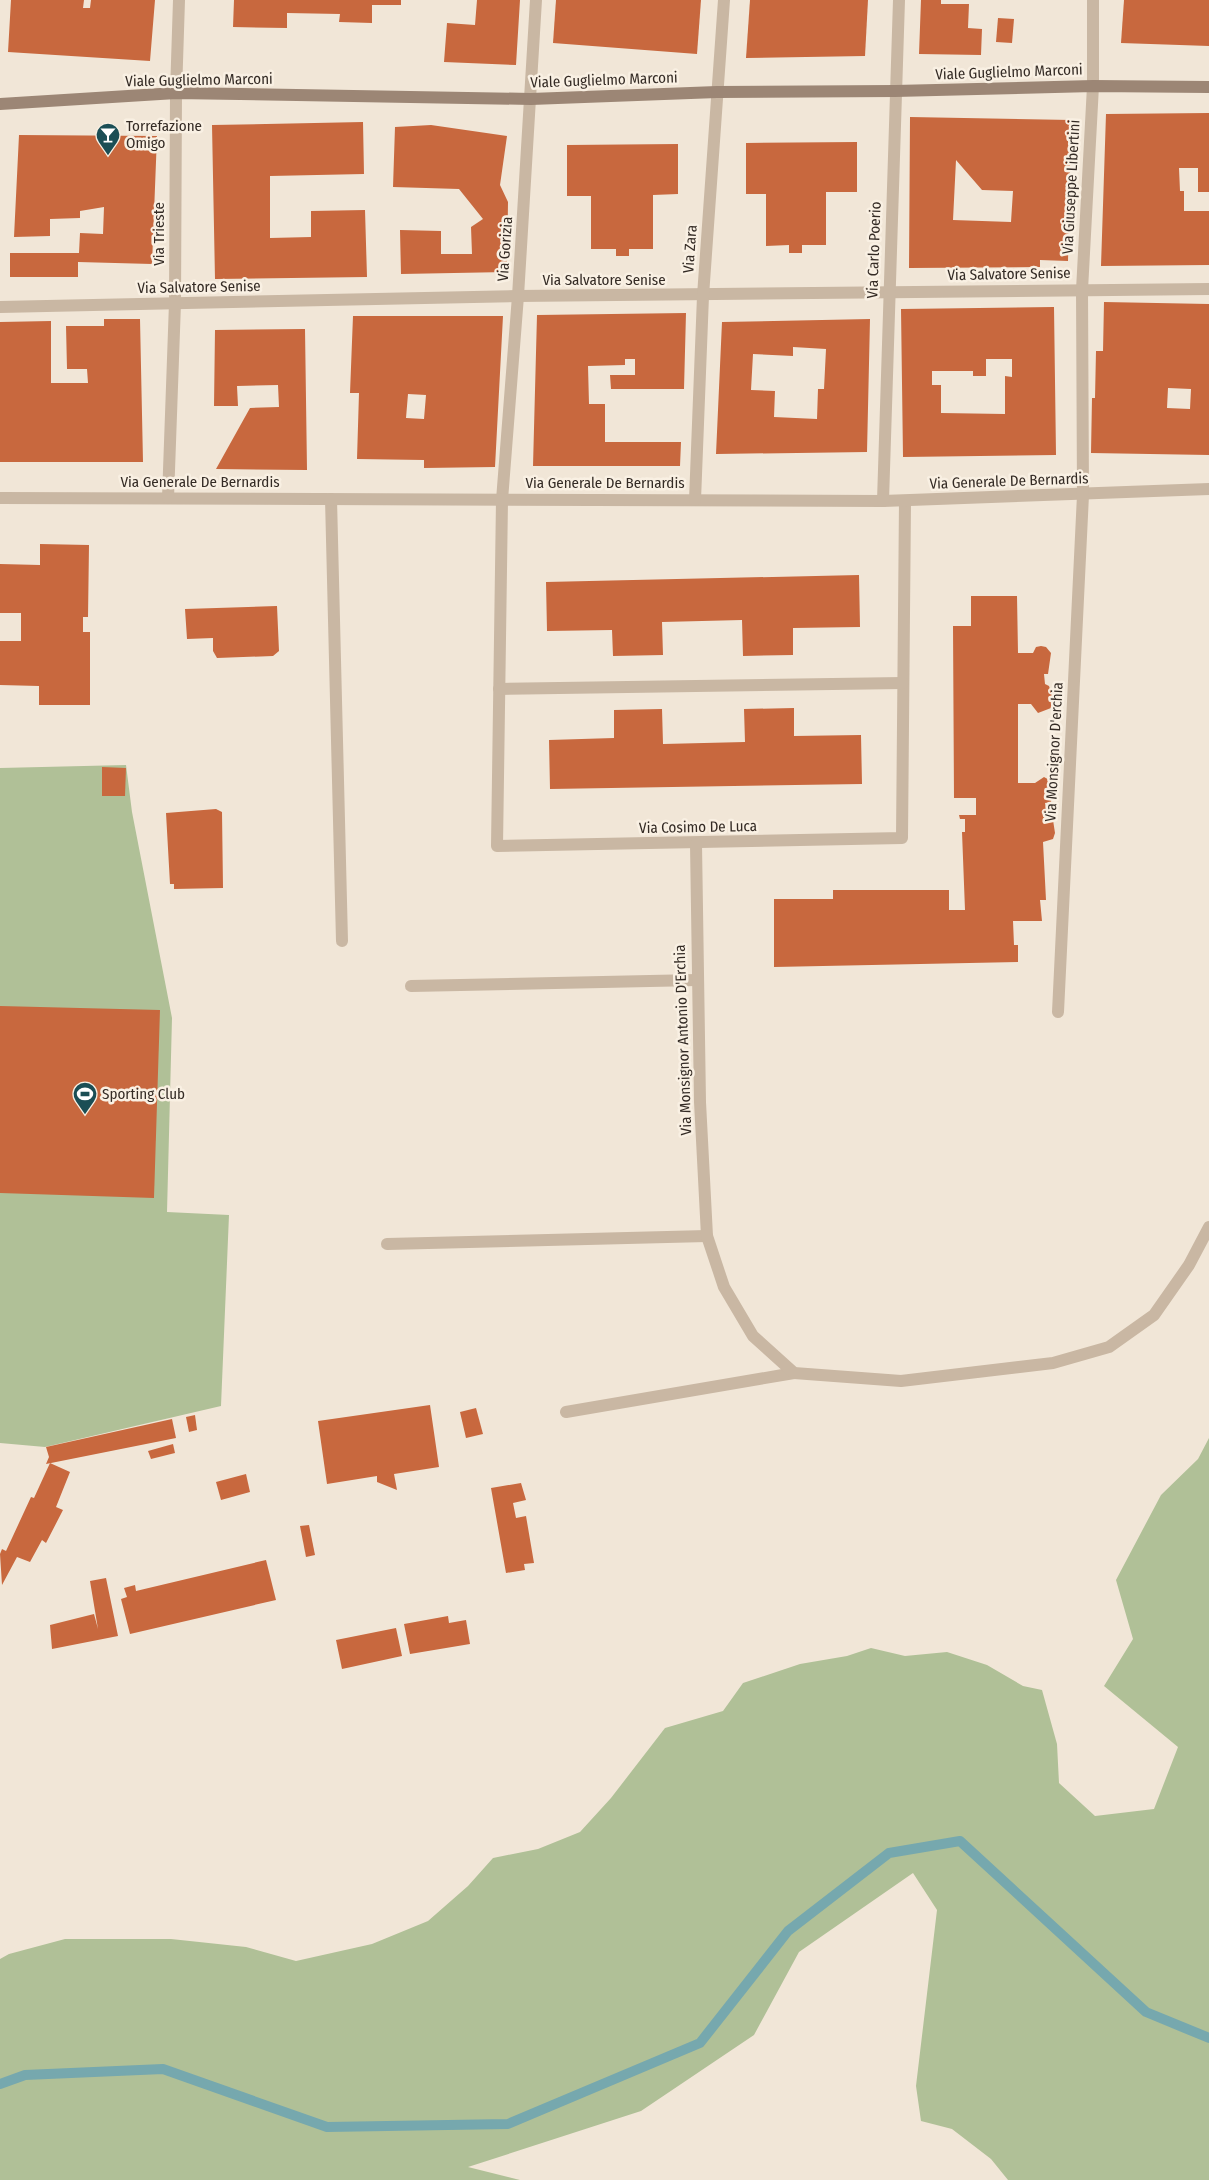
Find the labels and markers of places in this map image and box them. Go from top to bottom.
place label: Torrefazione Omigo [126,117,202,152]
bar icon: Torrefazione Omigo [95,122,121,156]
sports icon: Sporting Club [72,1081,98,1115]
place label: Sporting Club [102,1085,185,1103]

